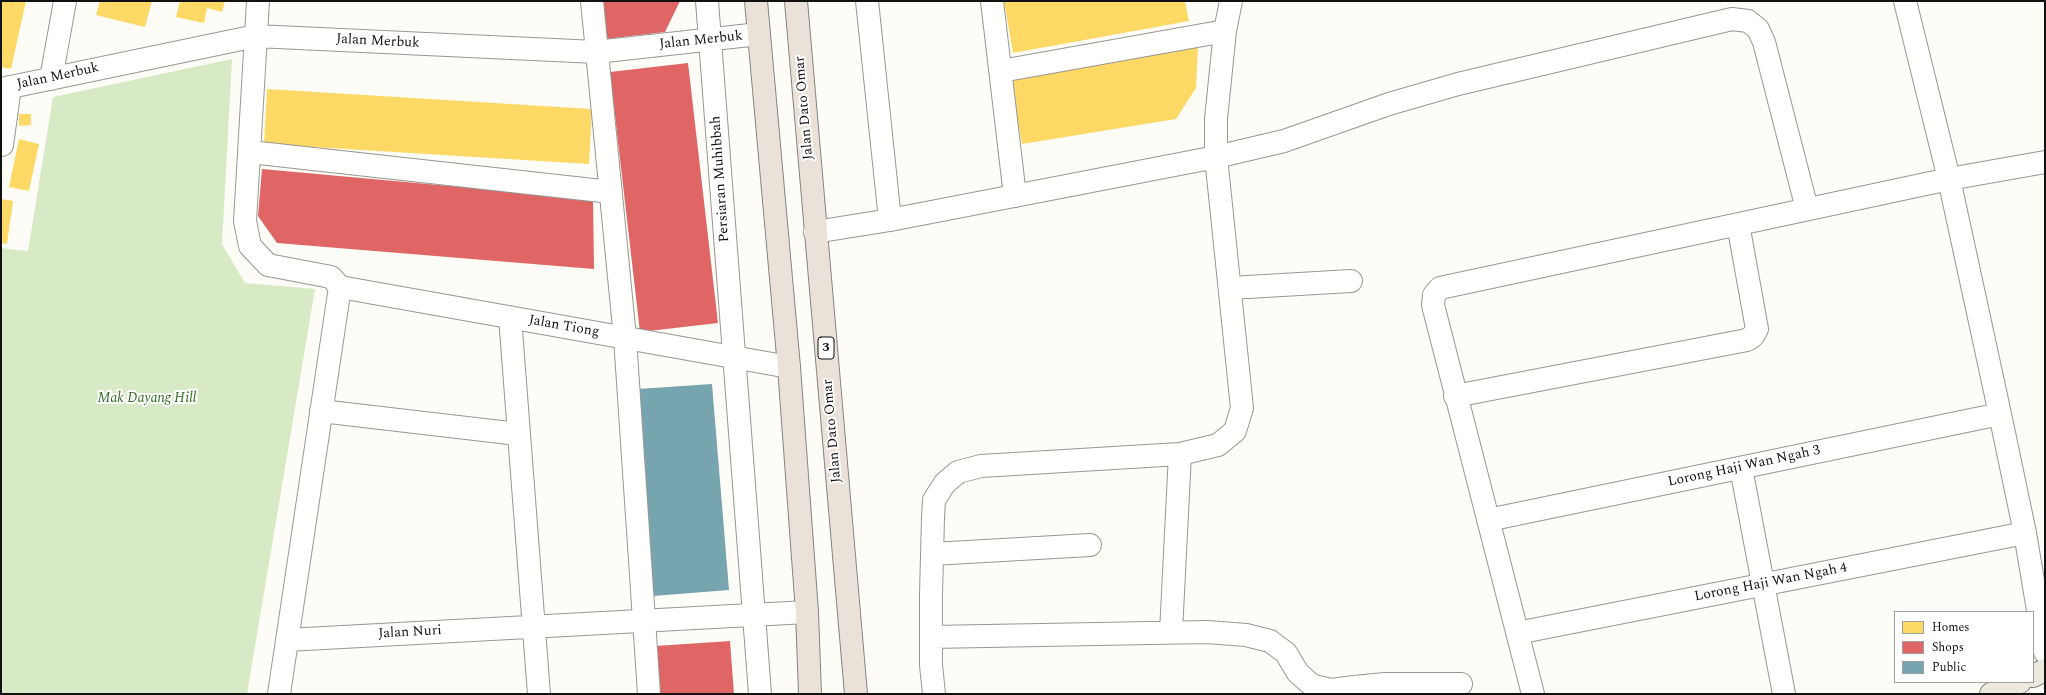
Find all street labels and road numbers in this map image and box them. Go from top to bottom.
street label: Jalan Merbuk [659,28,743,54]
street label: Jalan Merbuk [336,31,420,53]
street label: Jalan Dato Omar [792,56,818,160]
street label: Jalan Merbuk [15,60,101,94]
street label: Persiaran Muhibbah [708,115,734,243]
street label: Jalan Tiong [527,313,601,341]
road number: 3 [818,337,834,359]
street label: Jalan Dato Omar [820,379,846,483]
street label: Lorong Haji Wan Ngah 3 [1666,443,1822,491]
street label: Lorong Haji Wan Ngah 4 [1693,560,1849,606]
street label: Jalan Nuri [378,623,442,643]

